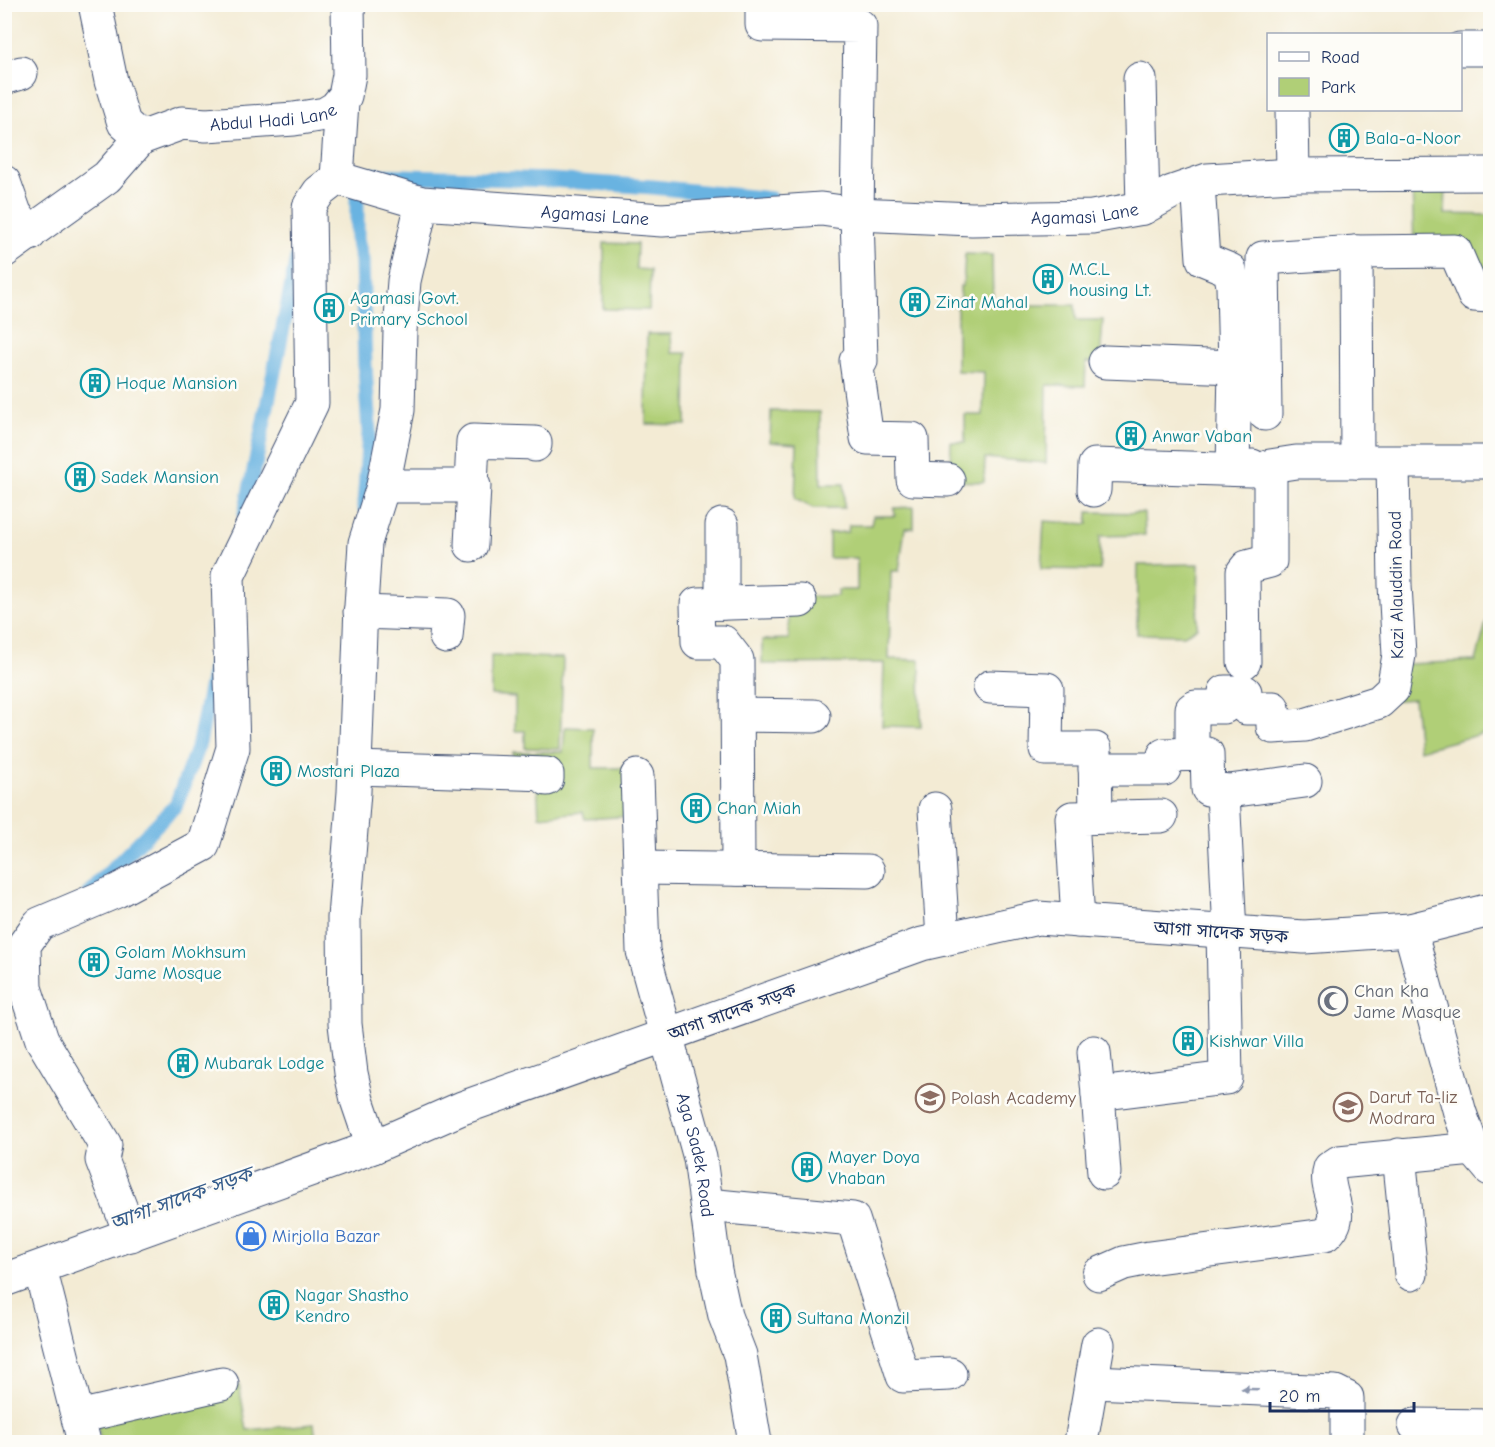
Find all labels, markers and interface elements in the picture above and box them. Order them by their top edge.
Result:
legend [1267,33,1462,111]
text: Road [1321,47,1360,68]
text: Park [1321,77,1356,98]
street label: Abdul Hadi Lane [209,99,341,136]
building icon: Bala-a-Noor [1328,122,1360,154]
place label: Bala-a-Noor [1365,128,1461,149]
street label: Agamasi Lane [1031,199,1140,229]
street label: Agamasi Lane [540,201,650,230]
place label: M.C.L housing Lt. [1069,259,1152,301]
building icon: M.C.L housing Lt. [1032,263,1064,295]
building icon: Zinat Mahal [899,286,931,318]
place label: Agamasi Govt. Primary School [350,288,468,330]
building icon: Agamasi Govt. Primary School [313,292,345,324]
place label: Zinat Mahal [936,292,1028,313]
building icon: Hoque Mansion [79,367,111,399]
place label: Hoque Mansion [116,373,237,394]
building icon: Anwar Vaban [1115,420,1147,452]
place label: Anwar Vaban [1152,426,1252,447]
building icon: Sadek Mansion [64,461,96,493]
place label: Sadek Mansion [101,467,219,488]
street label: Kazi Alauddin Road [1385,511,1408,659]
building icon: Mostari Plaza [260,755,292,787]
place label: Mostari Plaza [297,761,400,782]
building icon: Chan Miah [680,792,712,824]
place label: Chan Miah [717,798,801,819]
street label: আগা সাদেক সড়ক [1152,917,1289,948]
place label: Golam Mokhsum Jame Mosque [115,942,246,984]
building icon: Golam Mokhsum Jame Mosque [78,946,110,978]
street label: আগা সাদেক সড়ক [664,979,800,1046]
place label: Chan Kha Jame Masque [1354,981,1461,1023]
mosque icon: Chan Kha Jame Masque [1317,985,1349,1017]
building icon: Kishwar Villa [1172,1025,1204,1057]
place label: Kishwar Villa [1209,1031,1304,1052]
building icon: Mubarak Lodge [167,1047,199,1079]
place label: Mubarak Lodge [204,1053,324,1074]
school or university icon: Polash Academy [914,1082,946,1114]
place label: Darut Ta-liz Modrara [1369,1087,1457,1129]
place label: Polash Academy [951,1088,1077,1109]
street label: Aga Sadek Road [672,1091,718,1219]
school or university icon: Darut Ta-liz Modrara [1332,1091,1364,1123]
place label: Mayer Doya Vhaban [828,1147,920,1189]
building icon: Mayer Doya Vhaban [791,1151,823,1183]
water label: আগা সাদেক সড়ক [107,1161,259,1235]
shop icon: Mirjolla Bazar [235,1220,267,1252]
place label: Mirjolla Bazar [272,1226,380,1247]
place label: Nagar Shastho Kendro [295,1285,409,1327]
building icon: Nagar Shastho Kendro [258,1289,290,1321]
building icon: Sultana Monzil [760,1302,792,1334]
place label: Sultana Monzil [797,1308,910,1329]
scale bar [1270,1375,1414,1413]
one-way arrow [1241,1384,1260,1393]
text: 20 m [1279,1386,1320,1407]

